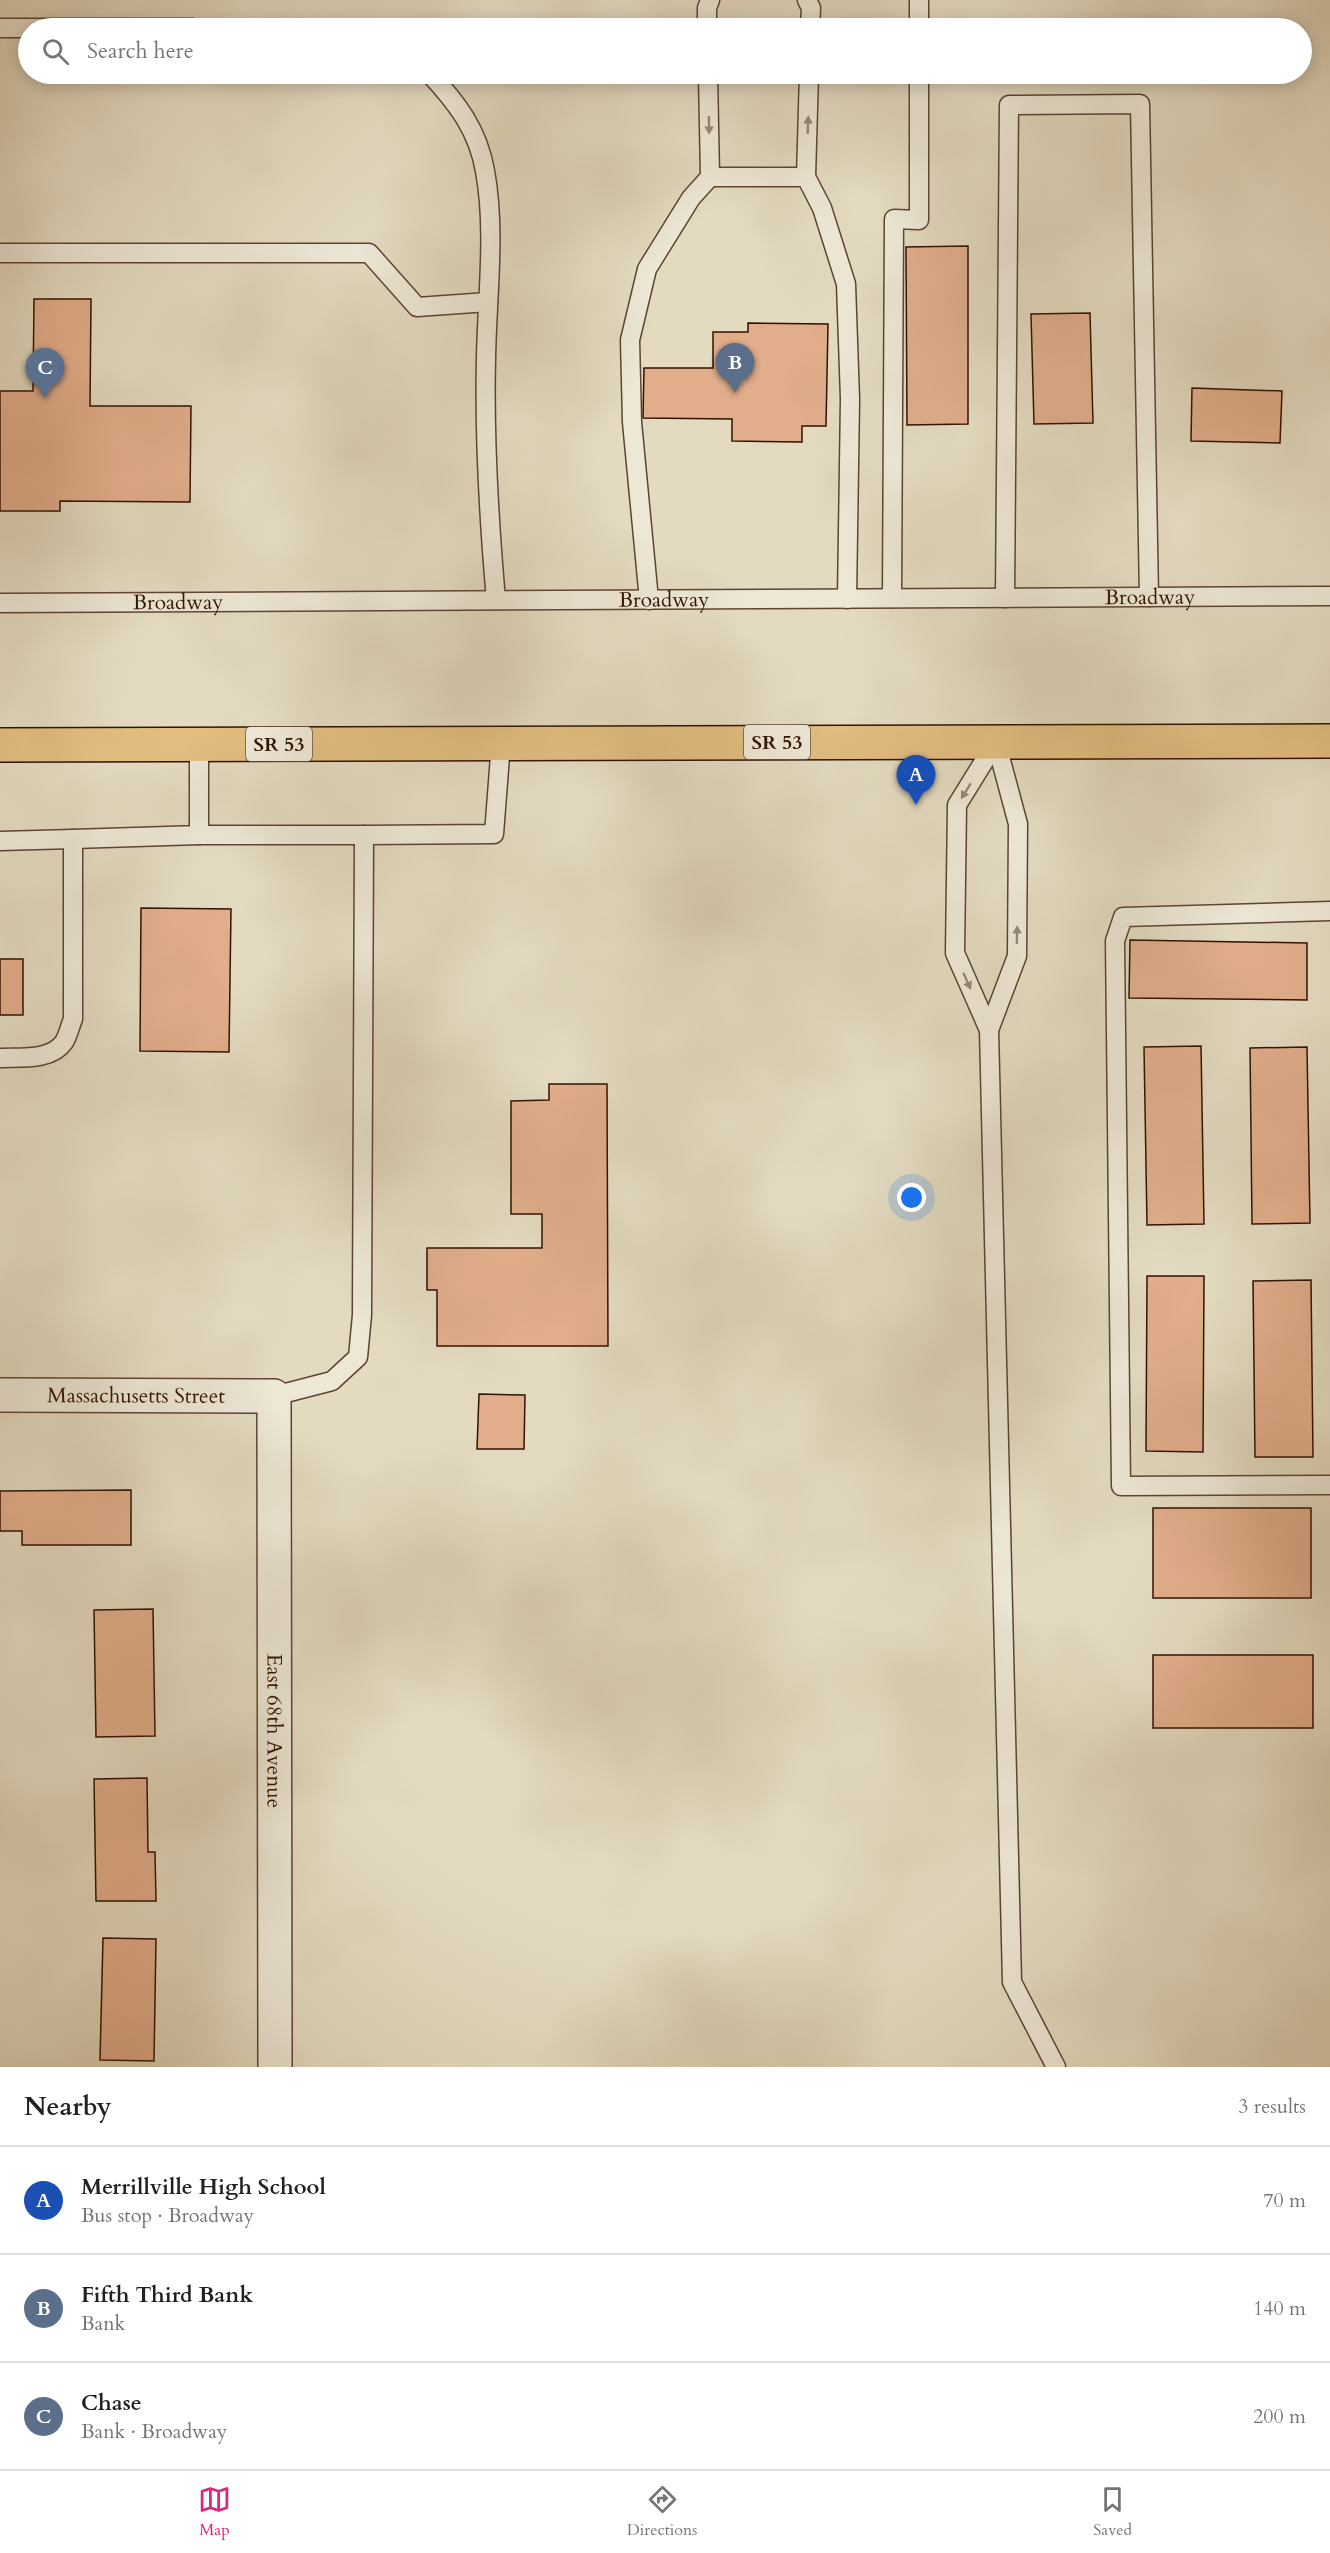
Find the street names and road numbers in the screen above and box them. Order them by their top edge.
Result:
street label: Broadway [1105,583,1195,612]
street label: Broadway [619,585,709,615]
street label: Broadway [133,588,223,617]
road number: SR 53 [744,725,810,759]
road number: SR 53 [246,727,312,761]
street label: Massachusetts Street [47,1381,225,1411]
street label: East 68th Avenue [259,1654,289,1808]

